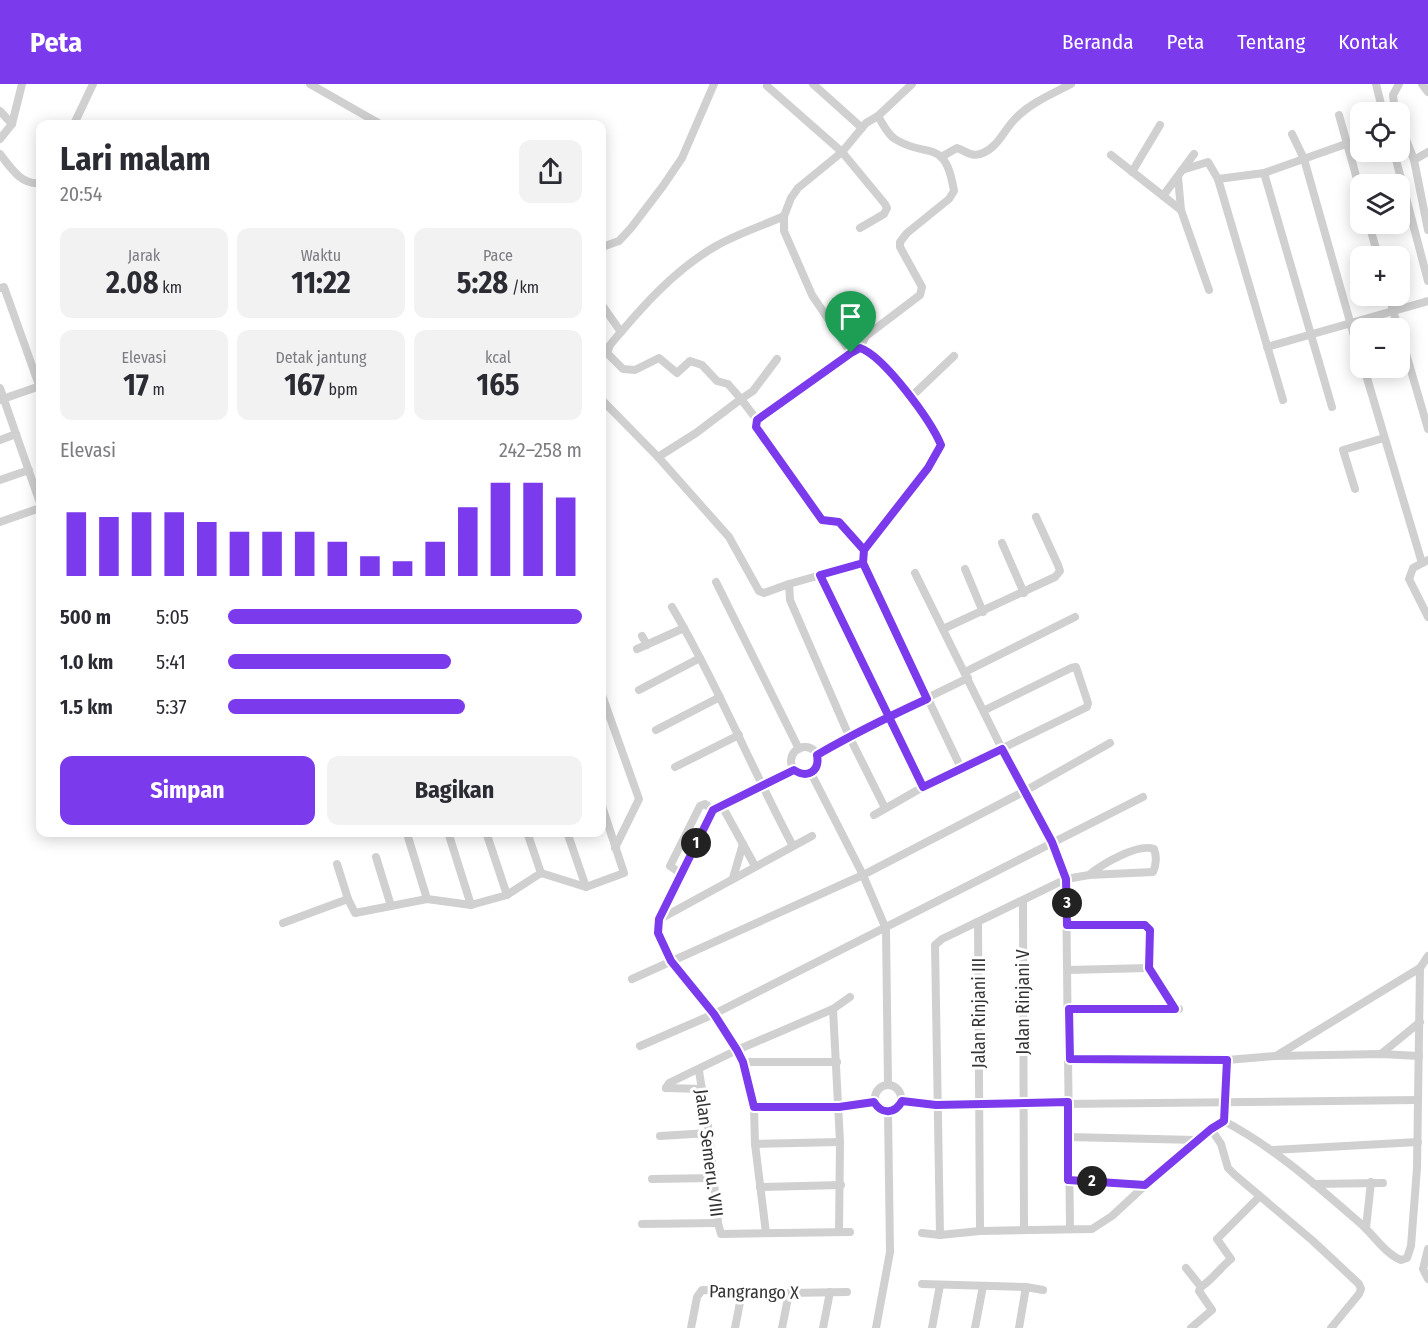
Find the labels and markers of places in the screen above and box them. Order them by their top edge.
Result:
pin [825,291,876,353]
pin: 1 [681,828,711,858]
pin: 3 [1052,888,1082,918]
pin: 2 [1077,1166,1107,1196]

